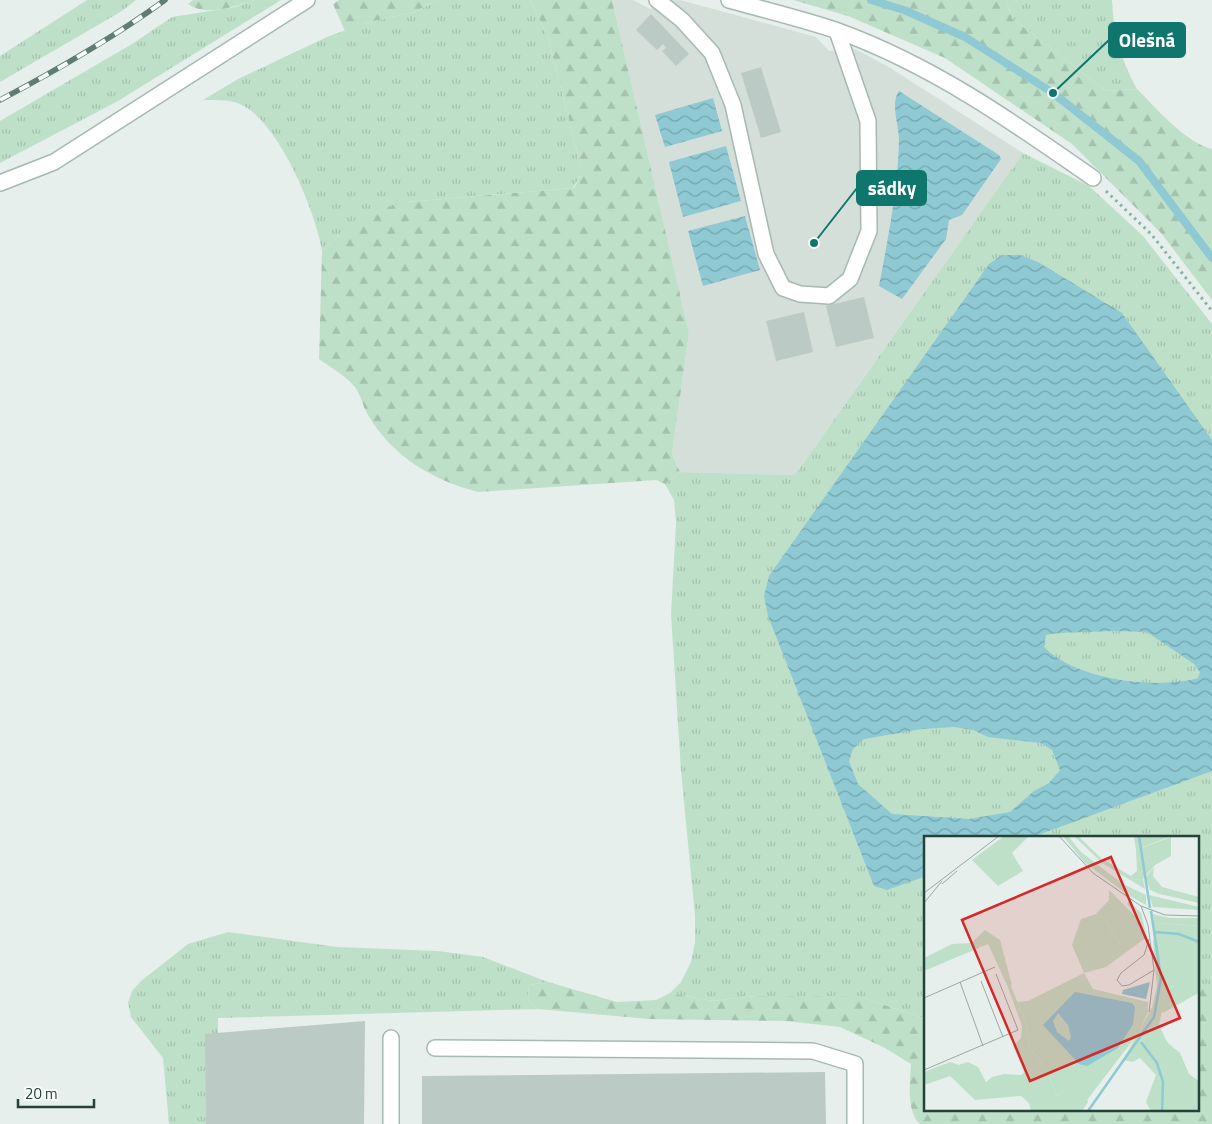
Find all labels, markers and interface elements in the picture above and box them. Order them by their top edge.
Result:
callout: Olešná [1109,23,1185,57]
text: Olešná [1119,25,1175,54]
callout: sádky [857,171,926,205]
text: sádky [868,173,917,202]
inset map [924,836,1200,1112]
scale bar [18,1076,94,1108]
text: 20 m [25,1082,58,1105]

